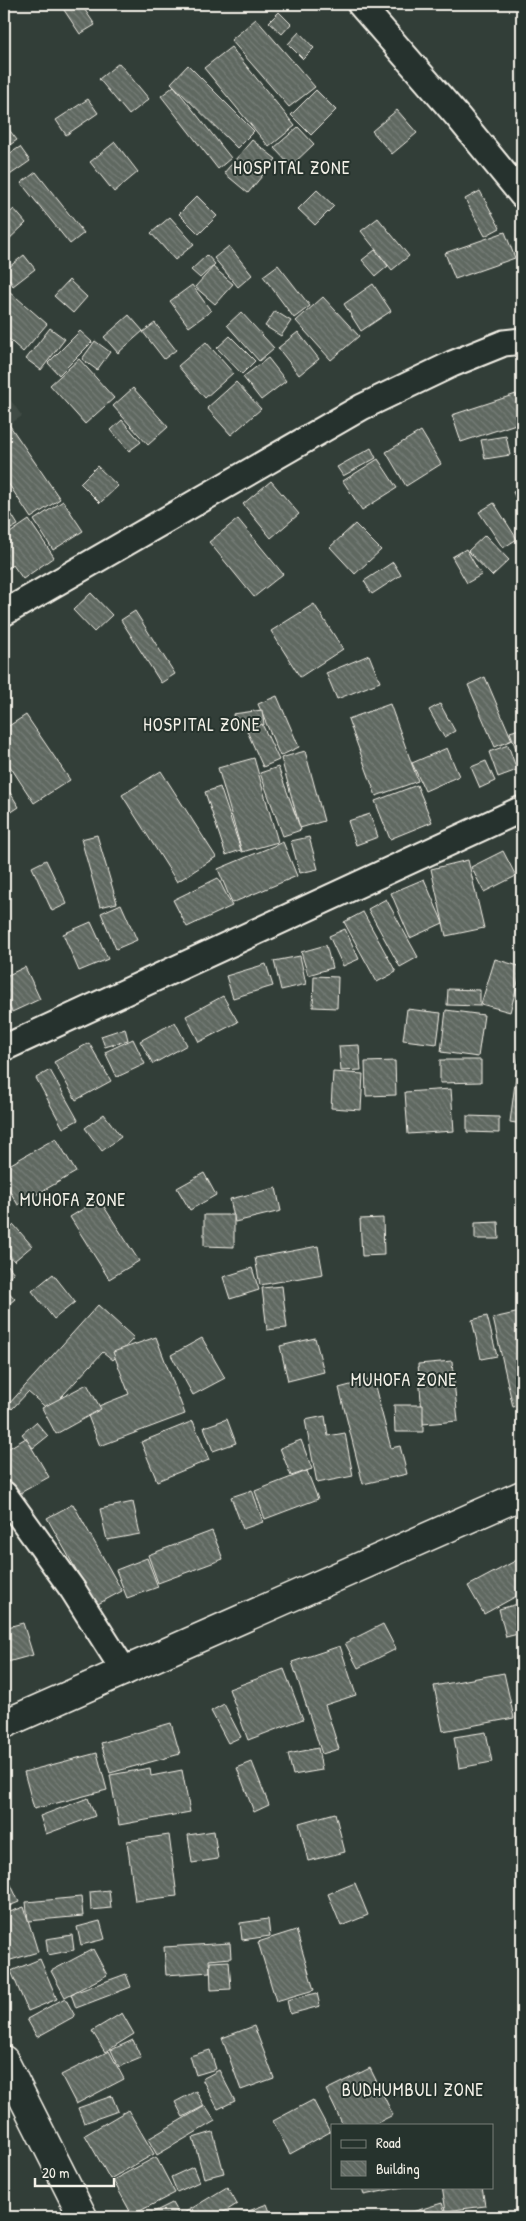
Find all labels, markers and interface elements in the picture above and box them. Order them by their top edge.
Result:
district label: HOSPITAL ZONE [233,155,351,180]
district label: HOSPITAL ZONE [143,712,261,737]
district label: MUHOFA ZONE [20,1187,126,1212]
district label: MUHOFA ZONE [351,1367,457,1392]
district label: BUDHUMBULI ZONE [342,2077,484,2102]
legend [331,2124,494,2188]
text: Road [376,2132,401,2153]
scale bar [35,2156,114,2188]
text: Building [376,2158,420,2179]
text: 20 m [42,2162,69,2183]

